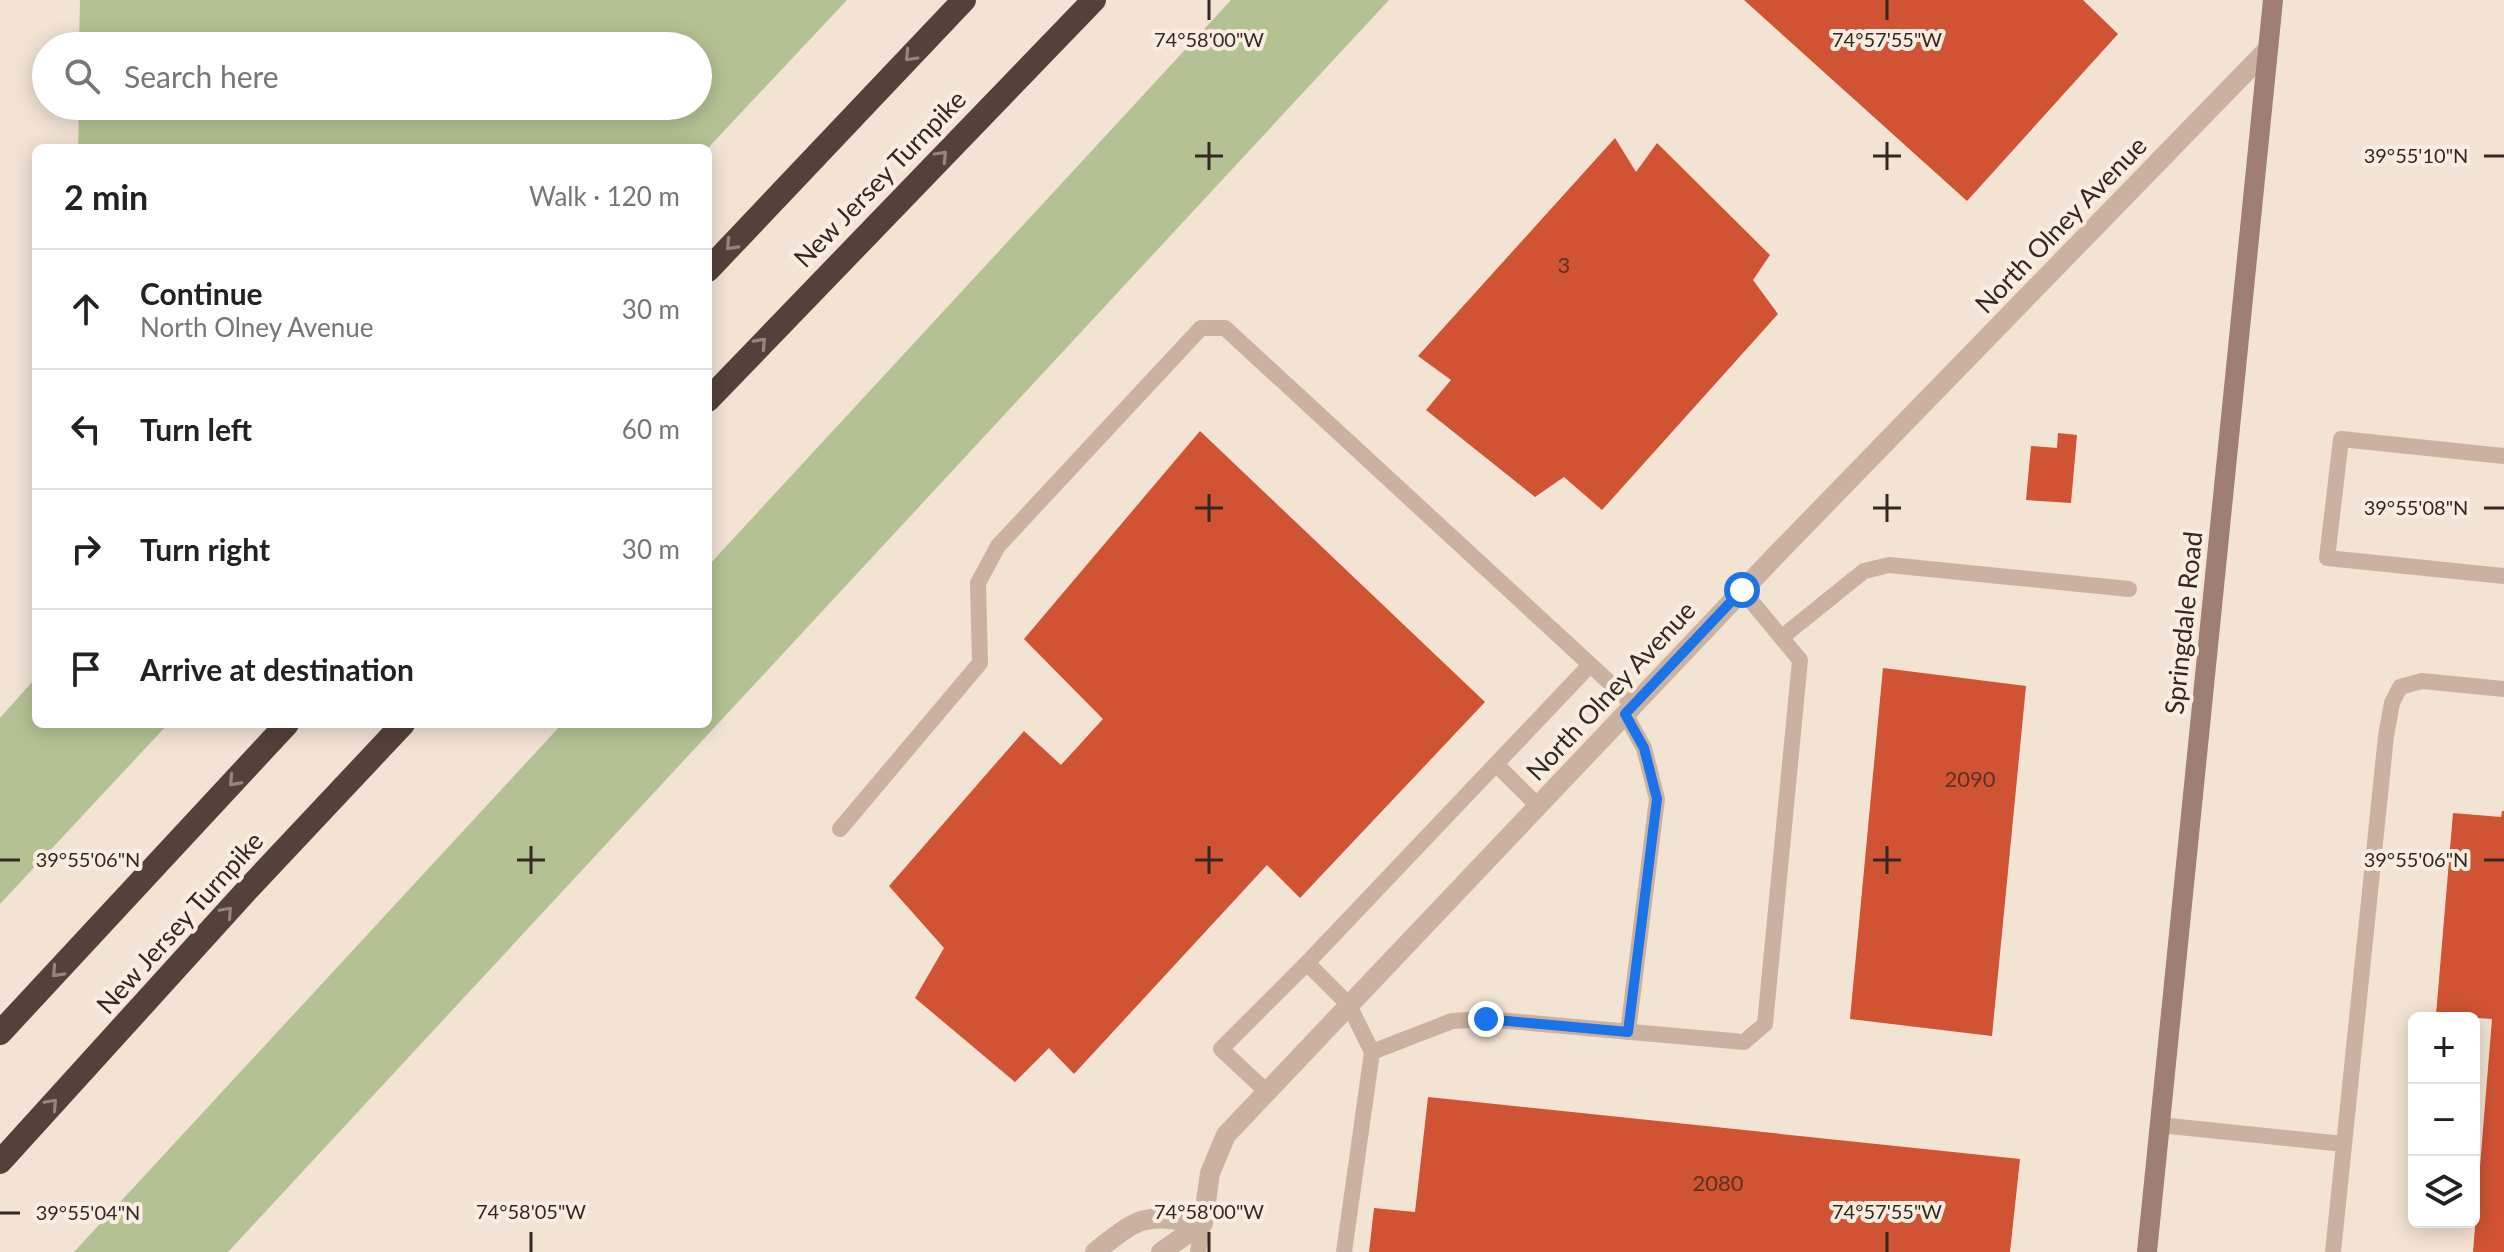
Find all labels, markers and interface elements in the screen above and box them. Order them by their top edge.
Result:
text: 74°58'00"W [1154,27,1264,51]
text: 74°57'55"W [1832,27,1942,51]
search box [32,32,712,120]
one-way arrow [906,47,920,62]
icon: search [60,54,104,98]
text: Search here [124,58,279,94]
street label: New Jersey Turnpike [787,83,972,274]
street label: North Olney Avenue [1968,129,2153,319]
text: 39°55'10"N [2364,143,2468,167]
one-way arrow [933,151,947,165]
text: 2 min [64,176,148,217]
text: Walk · 120 m [529,180,680,212]
one-way arrow [726,236,741,250]
house number: 3 [1558,251,1570,278]
text: Continue [140,275,263,311]
icon: ahead [64,287,108,331]
text: 30 m [622,293,680,325]
text: North Olney Avenue [140,311,373,343]
one-way arrow [752,338,767,352]
icon: left [64,407,108,451]
text: Turn left [140,411,252,447]
text: 60 m [622,413,680,445]
text: 39°55'08"N [2364,495,2468,519]
icon: right [64,527,108,571]
street label: Springdale Road [2157,530,2209,716]
text: Turn right [140,531,270,567]
text: 30 m [622,533,680,565]
route start [1724,572,1760,608]
street label: North Olney Avenue [1519,594,1702,787]
icon: arrive [64,647,108,691]
text: Arrive at destination [140,651,414,687]
house number: 2090 [1944,765,1996,792]
one-way arrow [228,772,243,786]
street label: New Jersey Turnpike [89,825,269,1020]
text: 39°55'06"N [36,847,140,871]
text: 39°55'06"N [2364,847,2468,871]
one-way arrow [218,907,233,921]
one-way arrow [51,963,66,977]
route end [1468,1001,1504,1037]
map controls [2408,1012,2480,1228]
button: + [2408,1012,2480,1084]
button: − [2408,1084,2480,1156]
one-way arrow [43,1099,57,1114]
button: layers [2408,1156,2480,1228]
house number: 2080 [1692,1169,1744,1196]
text: 74°58'05"W [476,1199,586,1223]
text: 74°58'00"W [1154,1199,1264,1223]
text: 74°57'55"W [1832,1199,1942,1223]
text: 39°55'04"N [36,1200,140,1224]

